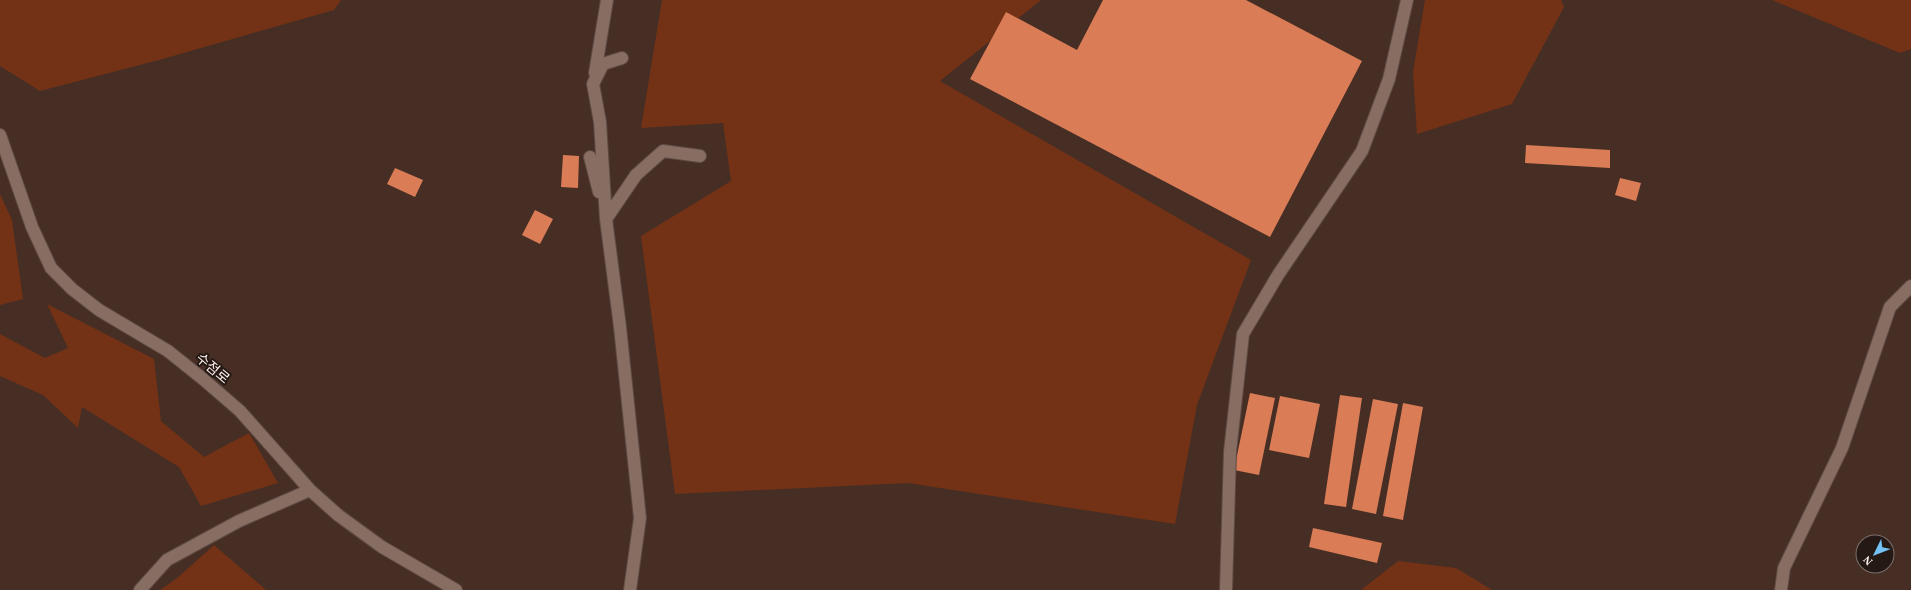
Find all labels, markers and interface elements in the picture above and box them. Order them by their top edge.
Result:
street label: 수점로 [193,350,232,387]
north arrow [1855,534,1895,574]
text: N [1861,554,1875,568]

